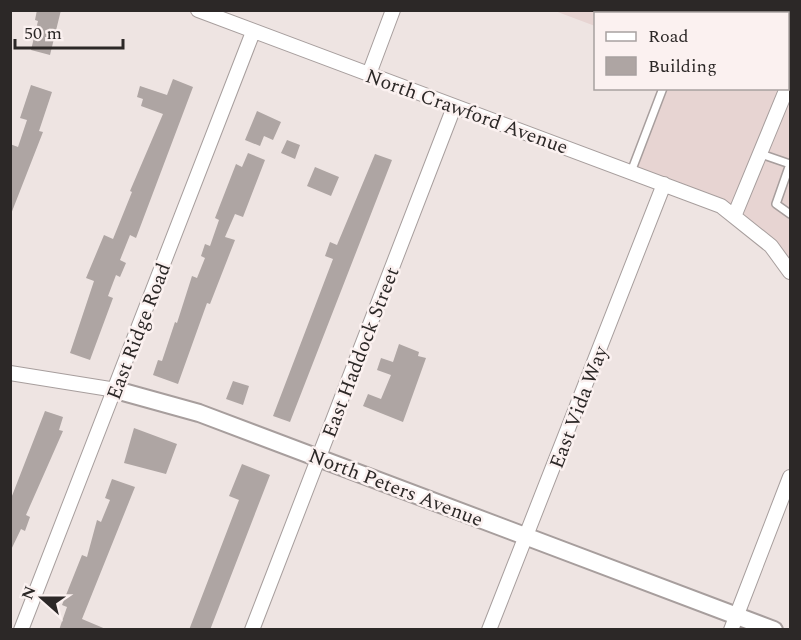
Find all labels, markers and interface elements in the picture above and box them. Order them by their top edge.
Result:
scale bar [15,12,123,50]
legend [594,12,789,90]
text: 50 m [24,20,62,47]
text: Road [648,23,689,50]
text: Building [648,53,717,80]
street label: North Crawford Avenue [361,61,572,163]
street label: East Ridge Road [99,259,179,404]
street label: East Haddock Street [315,263,407,442]
street label: East Vida Way [542,341,617,473]
street label: North Peters Avenue [304,441,487,535]
north arrow [12,568,72,628]
text: N [15,583,42,603]

